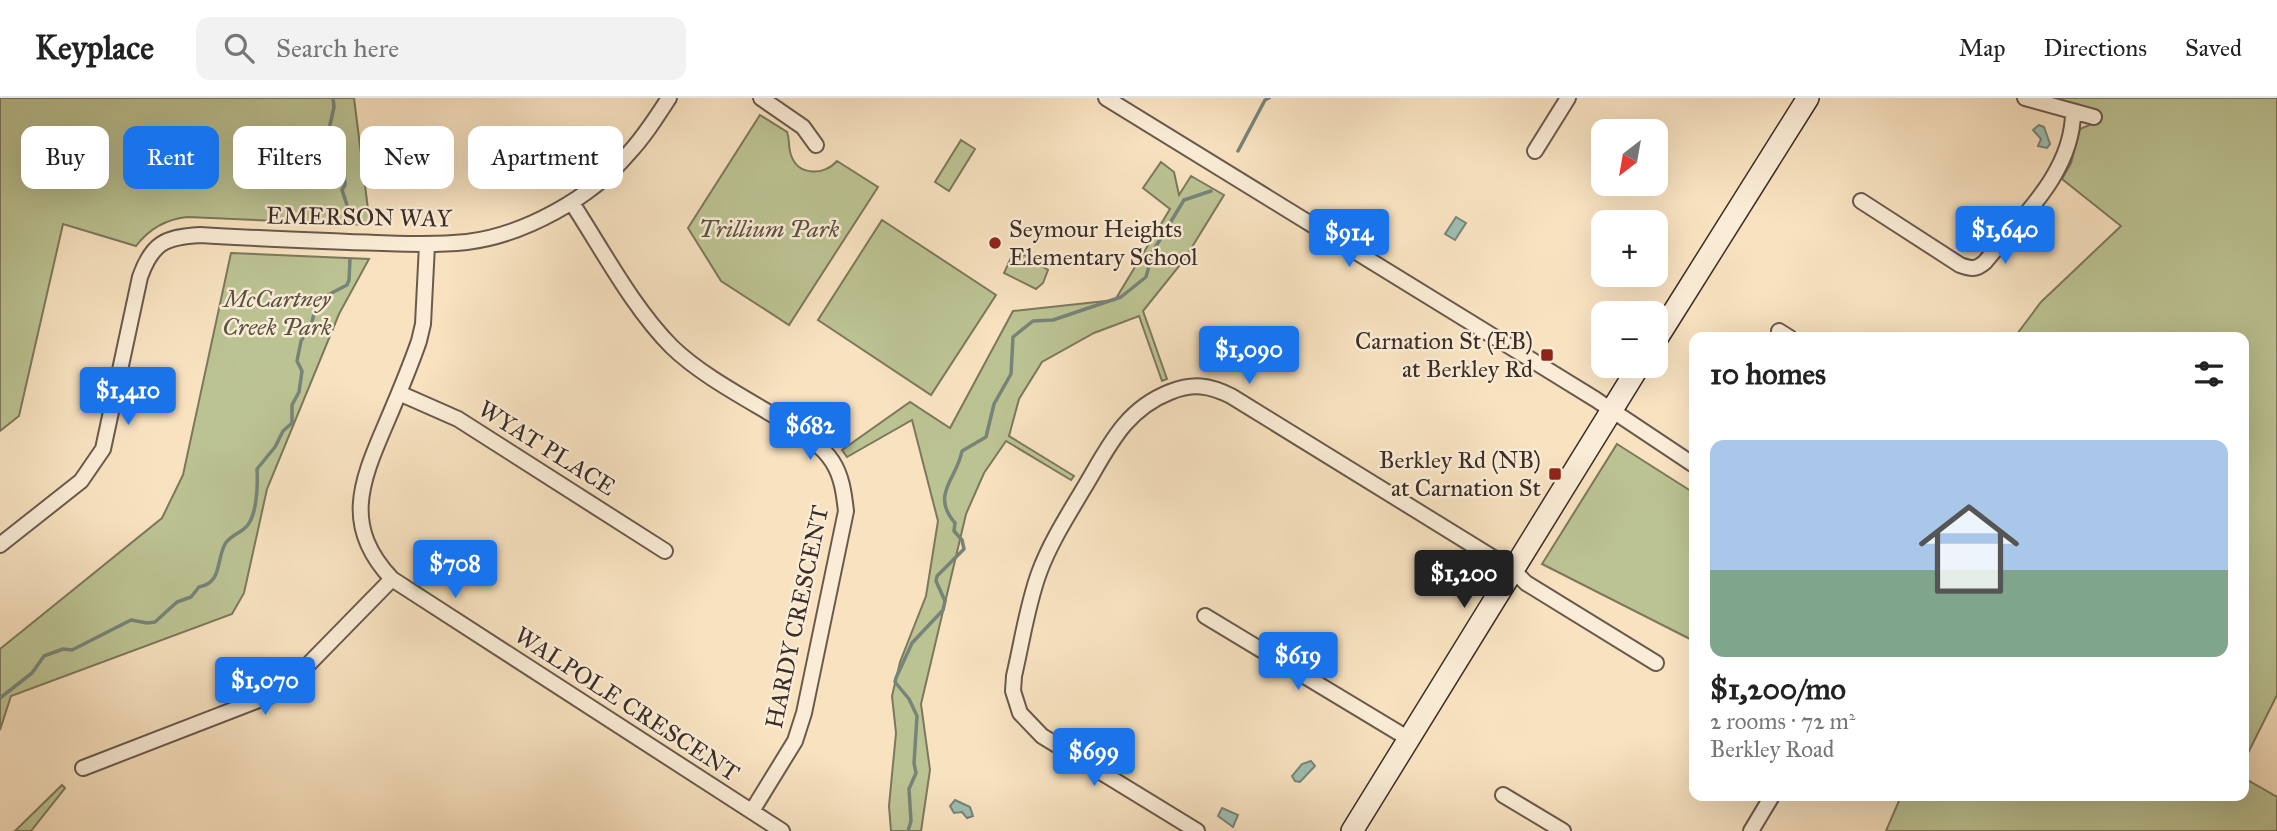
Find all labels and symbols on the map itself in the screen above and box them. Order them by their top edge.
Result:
north arrow [1591,119,1668,196]
street label: EMERSON WAY [266,200,453,234]
pin: $1,640 [1948,206,2062,266]
pin: $914 [1308,209,1390,269]
park label: Trillium Park [699,214,840,244]
place label: Seymour Heights Elementary School [1009,214,1198,272]
marker: Seymour Heights Elementary School [987,235,1003,251]
park label: McCartney Creek Park [222,284,332,342]
place label: Carnation St (EB) at Berkley Rd [1355,326,1533,384]
pin: $1,090 [1192,327,1306,386]
marker: Carnation St (EB) at Berkley Rd [1539,347,1555,363]
pin: $1,410 [71,368,185,427]
street label: WYAT PLACE [473,394,621,502]
pin: $682 [769,402,851,462]
place label: Berkley Rd (NB) at Carnation St [1379,445,1541,503]
marker: Berkley Rd (NB) at Carnation St [1547,466,1563,482]
street label: HARDY CRESCENT [759,503,835,731]
pin: $708 [414,540,496,600]
pin: $1,200 [1407,550,1521,610]
street label: WALPOLE CRESCENT [509,620,745,788]
pin: $619 [1257,632,1339,692]
pin: $1,070 [208,658,322,717]
pin: $699 [1053,728,1135,788]

